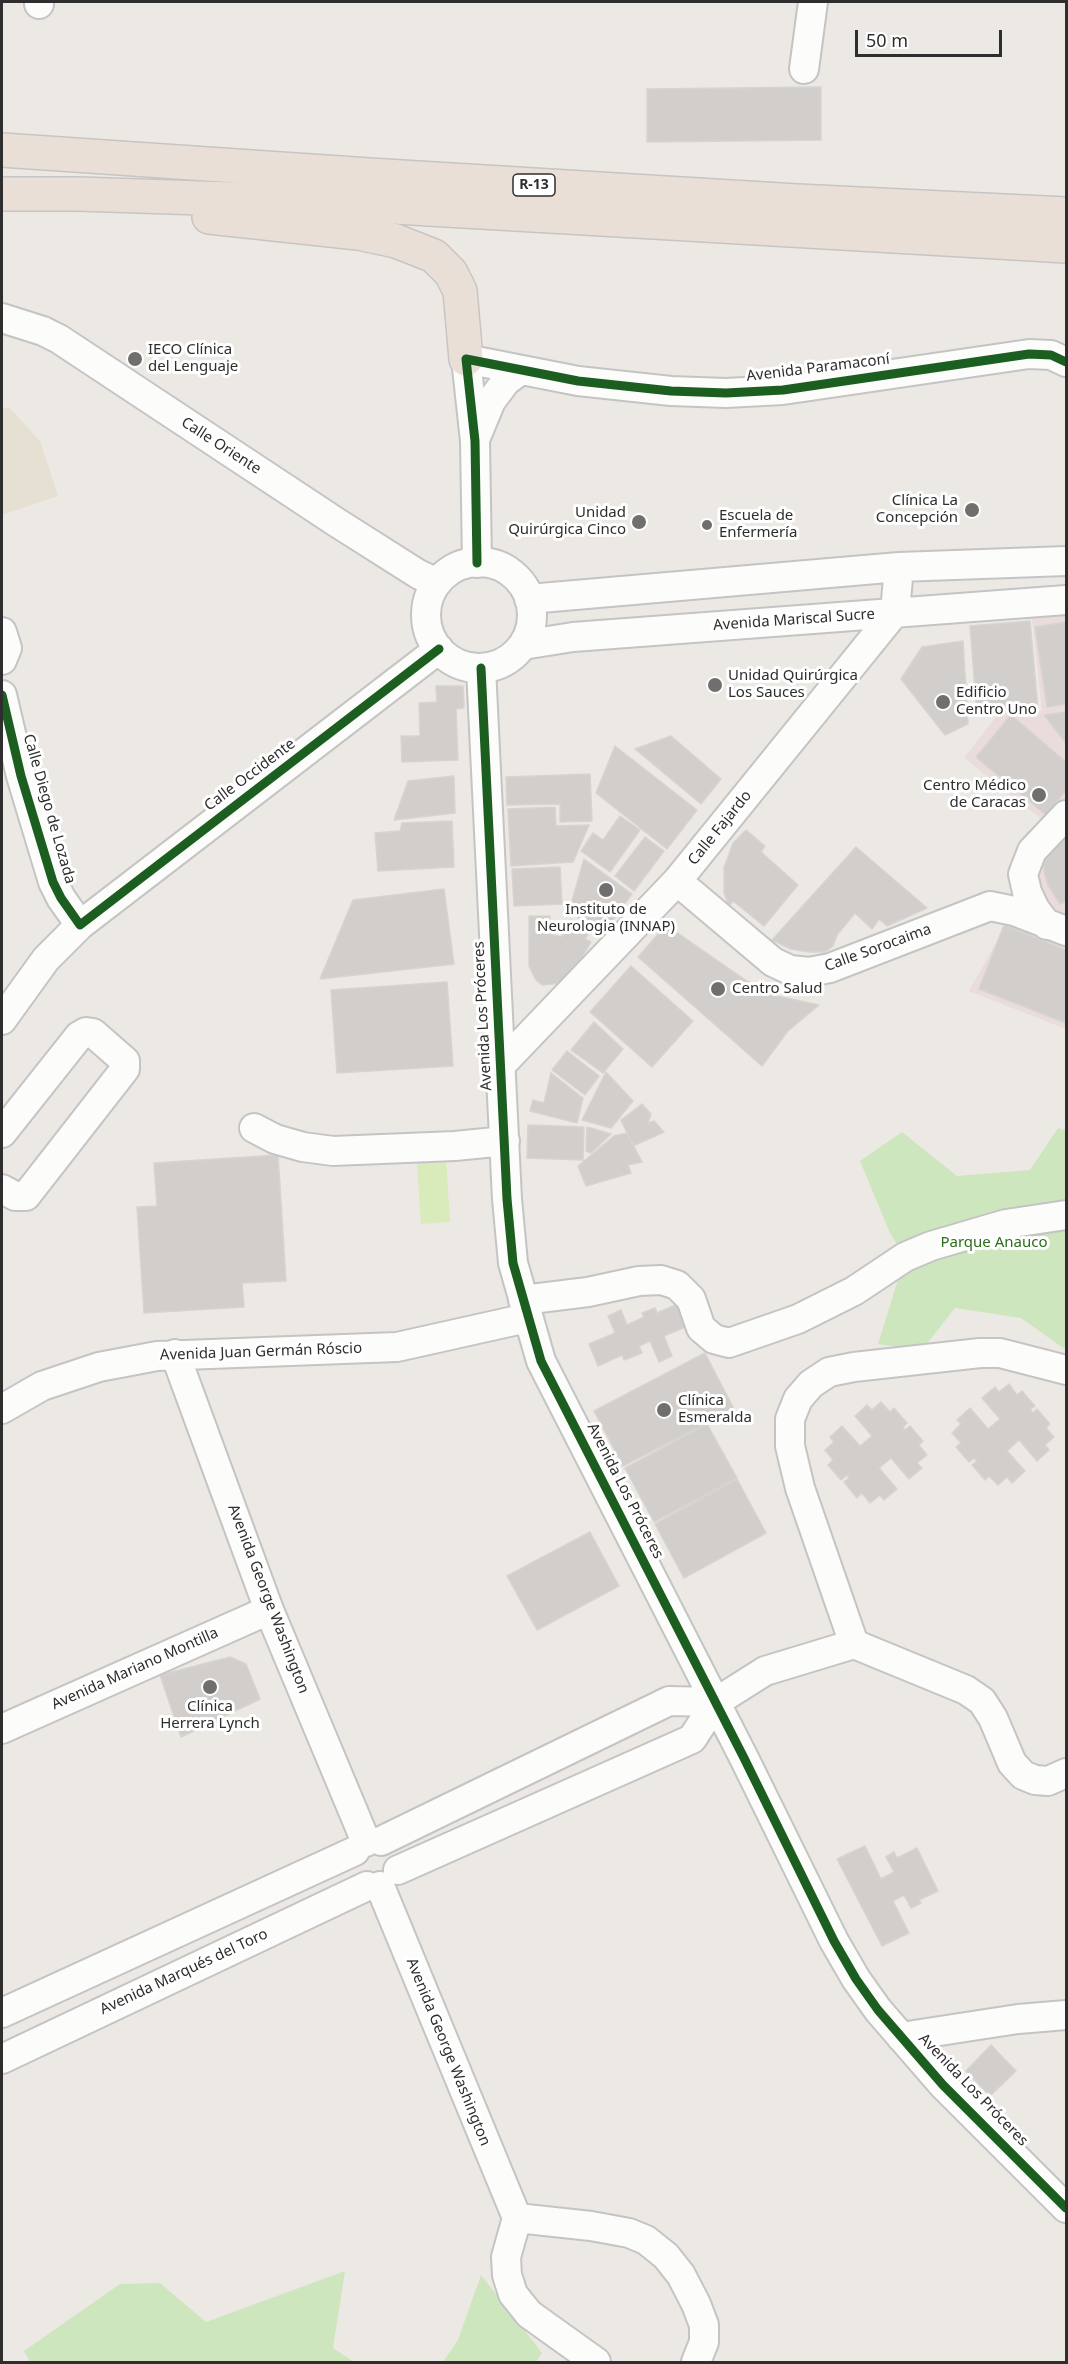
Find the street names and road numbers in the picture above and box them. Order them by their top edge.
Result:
road number: R-13 [513,174,555,196]
street label: Avenida Paramaconí [745,350,891,386]
street label: Calle Oriente [178,414,264,478]
street label: Avenida Mariscal Sucre [713,605,875,635]
street label: Calle Diego de Lozada [19,732,79,886]
street label: Calle Occidente [201,735,299,815]
street label: Calle Fajardo [684,787,756,869]
street label: Calle Sorocaima [822,920,934,976]
street label: Avenida Los Próceres [470,941,496,1091]
street label: Avenida Juan Germán Róscio [160,1339,362,1365]
street label: Avenida Los Próceres [583,1420,667,1562]
street label: Avenida George Washington [224,1502,312,1696]
street label: Avenida Mariano Montilla [49,1624,221,1714]
street label: Avenida Marqués del Toro [97,1925,271,2019]
street label: Avenida George Washington [402,1955,494,2149]
street label: Avenida Los Próceres [915,2030,1031,2150]

